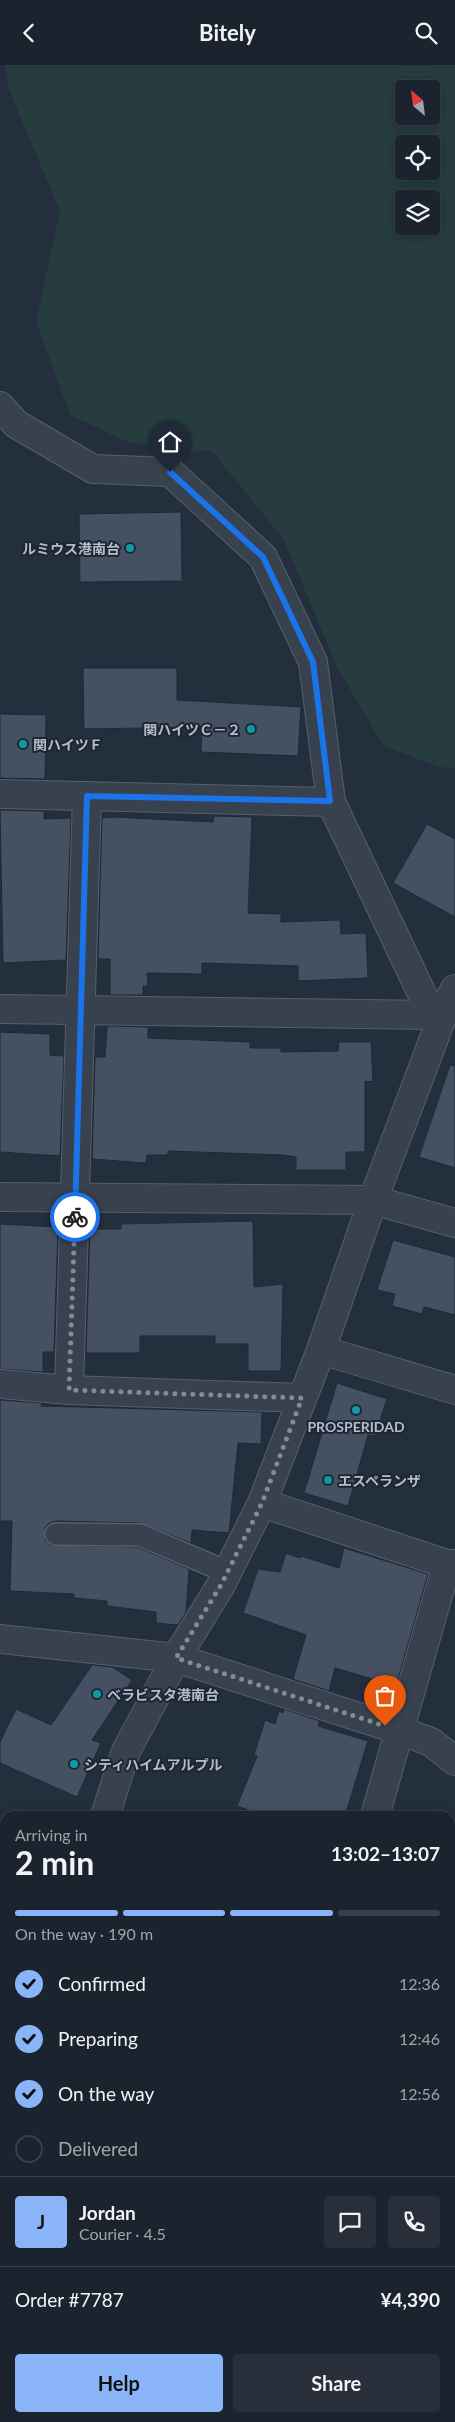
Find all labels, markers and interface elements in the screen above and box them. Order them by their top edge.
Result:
icon: back [15,19,43,47]
text: Bitely [199,19,256,46]
icon: search [412,19,440,47]
north arrow [395,80,440,125]
map controls [395,80,440,235]
button: locate [395,135,440,180]
button: layers [395,190,440,235]
pin [149,421,191,472]
icon: home [156,428,184,456]
place label: ルミウス港南台 [22,540,120,557]
marker: ルミウス港南台 [124,542,136,554]
place label: 関ハイツＣ－２ [143,721,241,738]
marker: 関ハイツＣ－２ [245,723,257,735]
place label: 関ハイツＦ [33,736,103,753]
marker: 関ハイツＦ [17,738,29,750]
courier [50,1192,100,1242]
icon: bike [61,1203,89,1231]
marker: PROSPERIDAD [350,1404,362,1416]
place label: PROSPERIDAD [307,1418,405,1435]
place label: エスペランザ [338,1472,421,1489]
marker: エスペランザ [322,1474,334,1486]
pin [364,1675,406,1726]
icon: bag [371,1682,399,1710]
place label: ベラビスタ港南台 [107,1686,219,1703]
marker: ベラビスタ港南台 [91,1688,103,1700]
place label: シティハイムアルプル [84,1756,222,1773]
marker: シティハイムアルプル [68,1758,80,1770]
text: Arriving in [15,1825,88,1844]
text: 13:02–13:07 [331,1842,440,1865]
text: 2 min [15,1843,94,1882]
text: On the way · 190 m [15,1924,153,1943]
icon: check [15,1970,43,1998]
text: Confirmed [58,1972,146,1995]
text: 12:36 [399,1974,440,1993]
icon: check [15,2025,43,2053]
text: Preparing [58,2027,138,2050]
text: 12:46 [399,2029,440,2048]
icon: check [15,2080,43,2108]
text: On the way [58,2082,154,2105]
text: 12:56 [399,2084,440,2103]
text: Delivered [58,2137,138,2160]
button: chat [324,2196,376,2248]
button: phone [388,2196,440,2248]
text: Jordan [79,2201,136,2224]
text: J [37,2210,45,2233]
text: Courier · 4.5 [79,2224,166,2243]
text: Order #7787 [15,2288,124,2311]
text: ¥4,390 [380,2288,440,2311]
button: Help [15,2354,223,2412]
button: Share [233,2354,440,2412]

